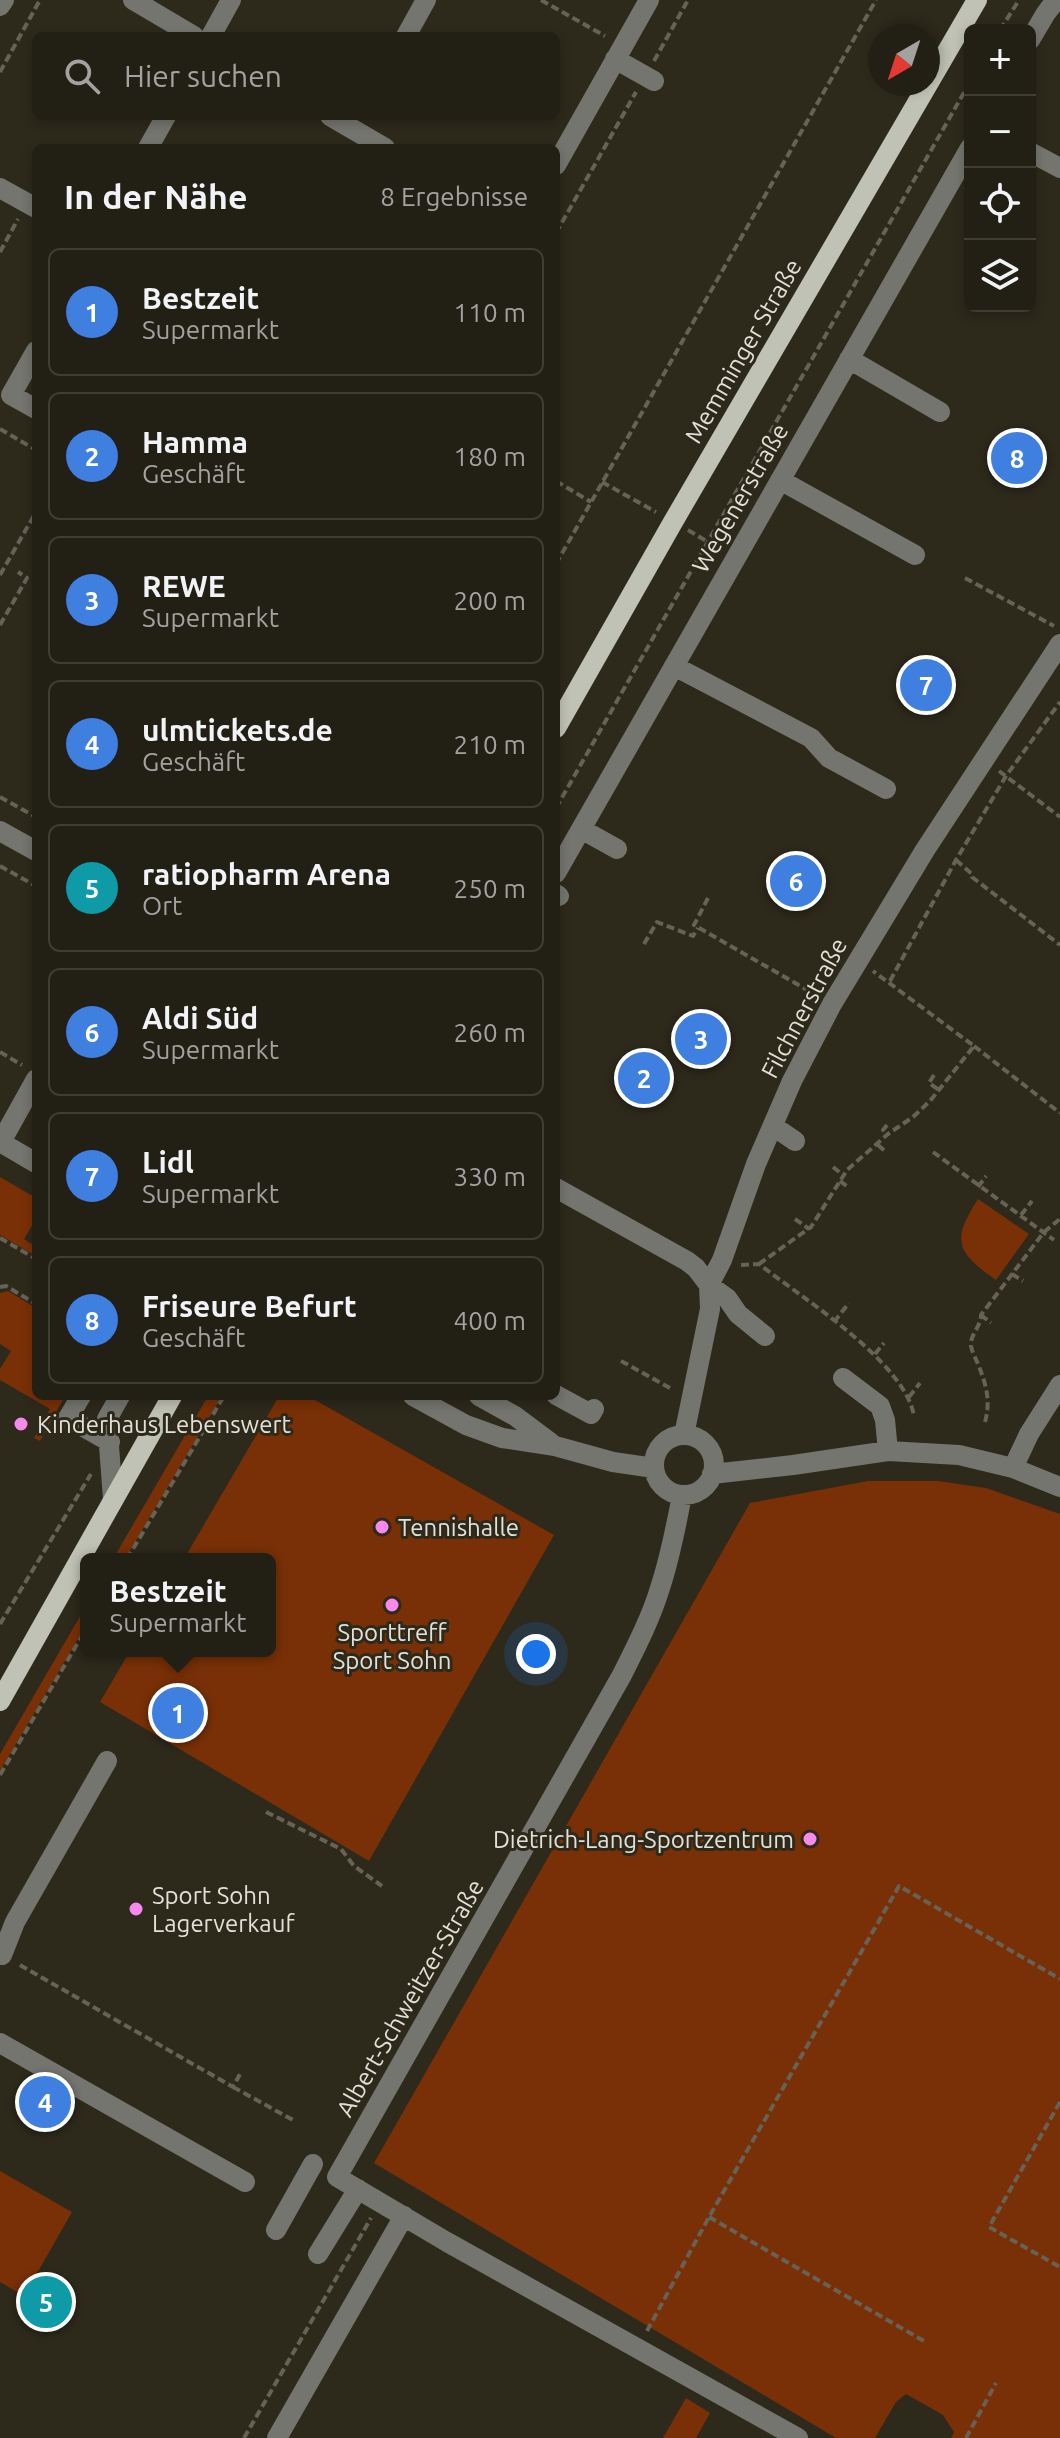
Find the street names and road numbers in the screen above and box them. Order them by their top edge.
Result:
street label: Memminger Straße [679,254,807,448]
street label: Wegenerstraße [687,419,793,577]
street label: Filchnerstraße [756,933,852,1083]
street label: Albert-Schweitzer-Straße [331,1875,489,2121]

